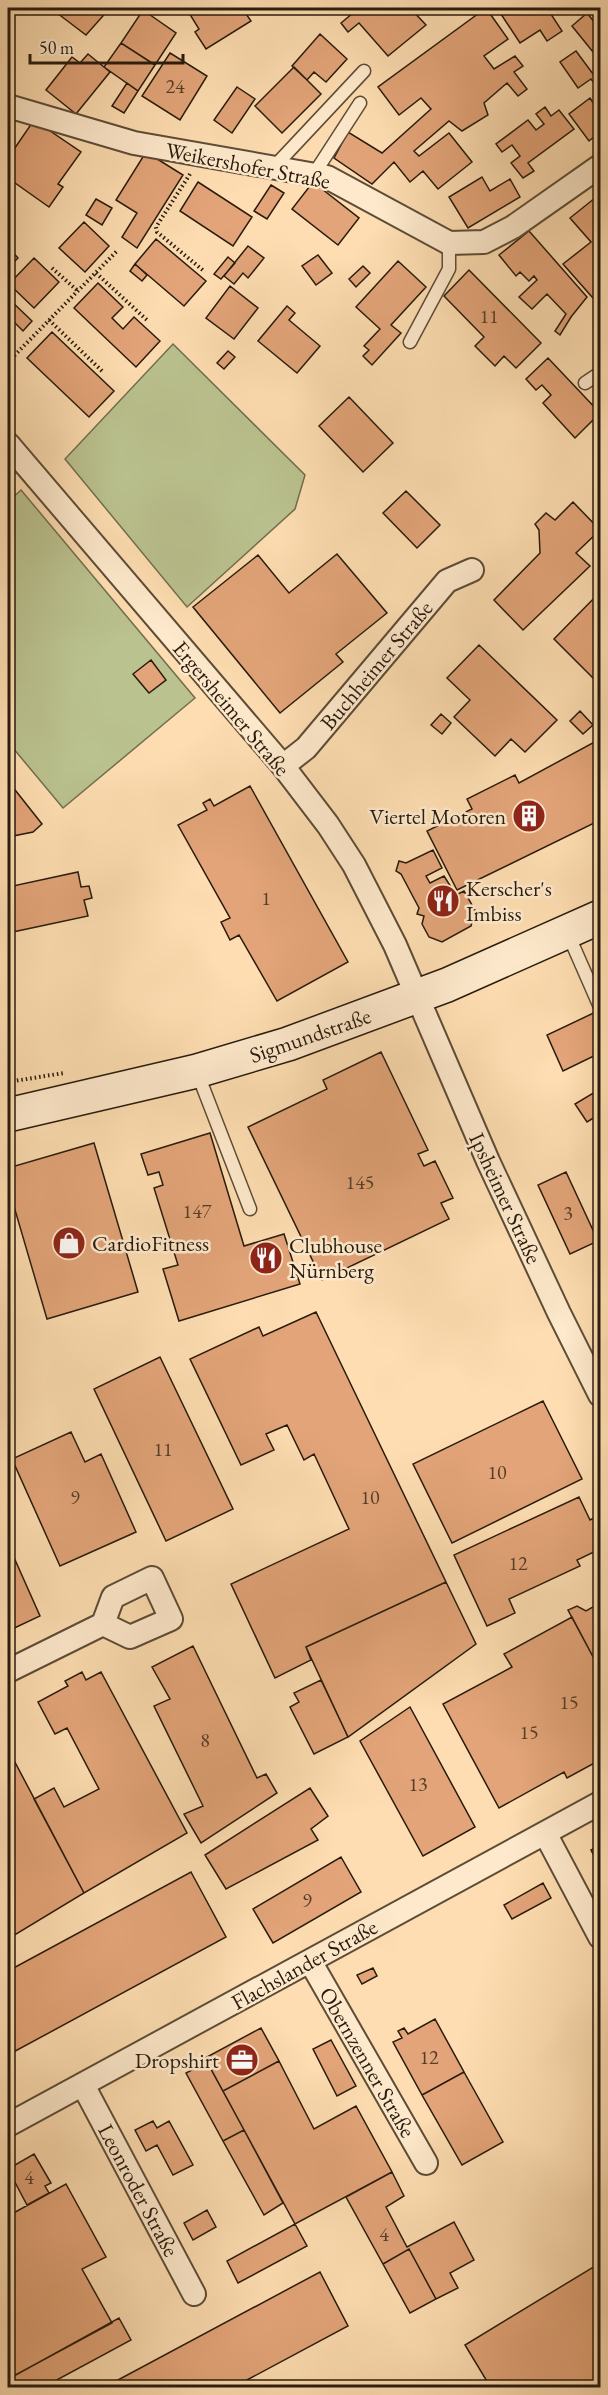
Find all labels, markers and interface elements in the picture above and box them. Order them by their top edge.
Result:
scale bar [30,27,183,65]
text: 50 m [39,36,74,59]
house number: 24 [165,73,185,99]
street label: Weikershofer Straße [163,135,333,196]
house number: 11 [479,303,499,329]
street label: Buchheimer Straße [314,594,439,736]
street label: Ergersheimer Straße [167,635,297,782]
building icon: Viertel Motoren [511,798,547,834]
place label: Viertel Motoren [370,802,506,831]
place label: Kerscher's Imbiss [466,874,552,928]
restaurant icon: Kerscher's Imbiss [425,883,461,919]
house number: 1 [261,885,271,911]
street label: Sigmundstraße [246,1001,375,1070]
street label: Ipsheimer Straße [462,1128,549,1269]
house number: 145 [346,1169,374,1195]
house number: 147 [183,1198,212,1224]
house number: 3 [563,1200,573,1226]
shop icon: CardioFitness [51,1225,87,1261]
place label: CardioFitness [92,1229,209,1258]
place label: Clubhouse Nürnberg [289,1231,382,1285]
restaurant icon: Clubhouse Nürnberg [248,1240,284,1276]
house number: 11 [153,1436,173,1462]
house number: 10 [487,1459,507,1485]
house number: 9 [70,1484,80,1510]
house number: 10 [360,1484,380,1510]
house number: 12 [508,1550,528,1576]
house number: 15 [559,1689,579,1715]
house number: 15 [519,1719,539,1745]
house number: 8 [200,1727,210,1753]
house number: 13 [408,1771,428,1797]
house number: 9 [302,1887,312,1913]
street label: Flachslander Straße [226,1912,383,2017]
street label: Obernzenner Straße [313,1982,423,2143]
office icon: Dropshirt [224,2042,260,2078]
house number: 12 [419,2044,439,2070]
place label: Dropshirt [135,2046,219,2075]
street label: Leonroder Straße [91,2119,186,2262]
house number: 4 [24,2164,34,2190]
house number: 4 [379,2221,389,2247]

